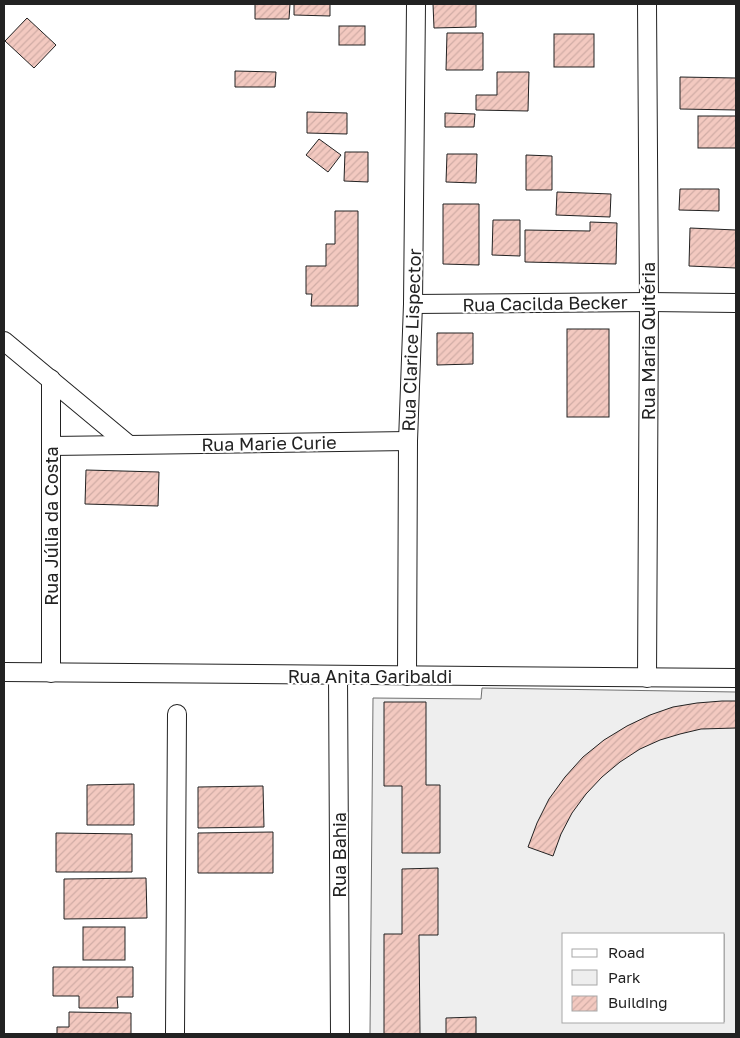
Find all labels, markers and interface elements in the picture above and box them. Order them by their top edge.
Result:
street label: Rua Clarice Lispector [397,248,425,432]
street label: Rua Maria Quitéria [637,262,659,420]
street label: Rua Cacilda Becker [462,291,628,315]
street label: Rua Marie Curie [201,431,337,455]
street label: Rua Júlia da Costa [40,446,62,606]
street label: Rua Anita Garibaldi [288,665,452,687]
street label: Rua Bahia [328,812,350,898]
legend [562,933,725,1023]
text: Road [608,943,645,961]
text: Park [608,968,641,986]
text: Building [608,993,668,1011]

